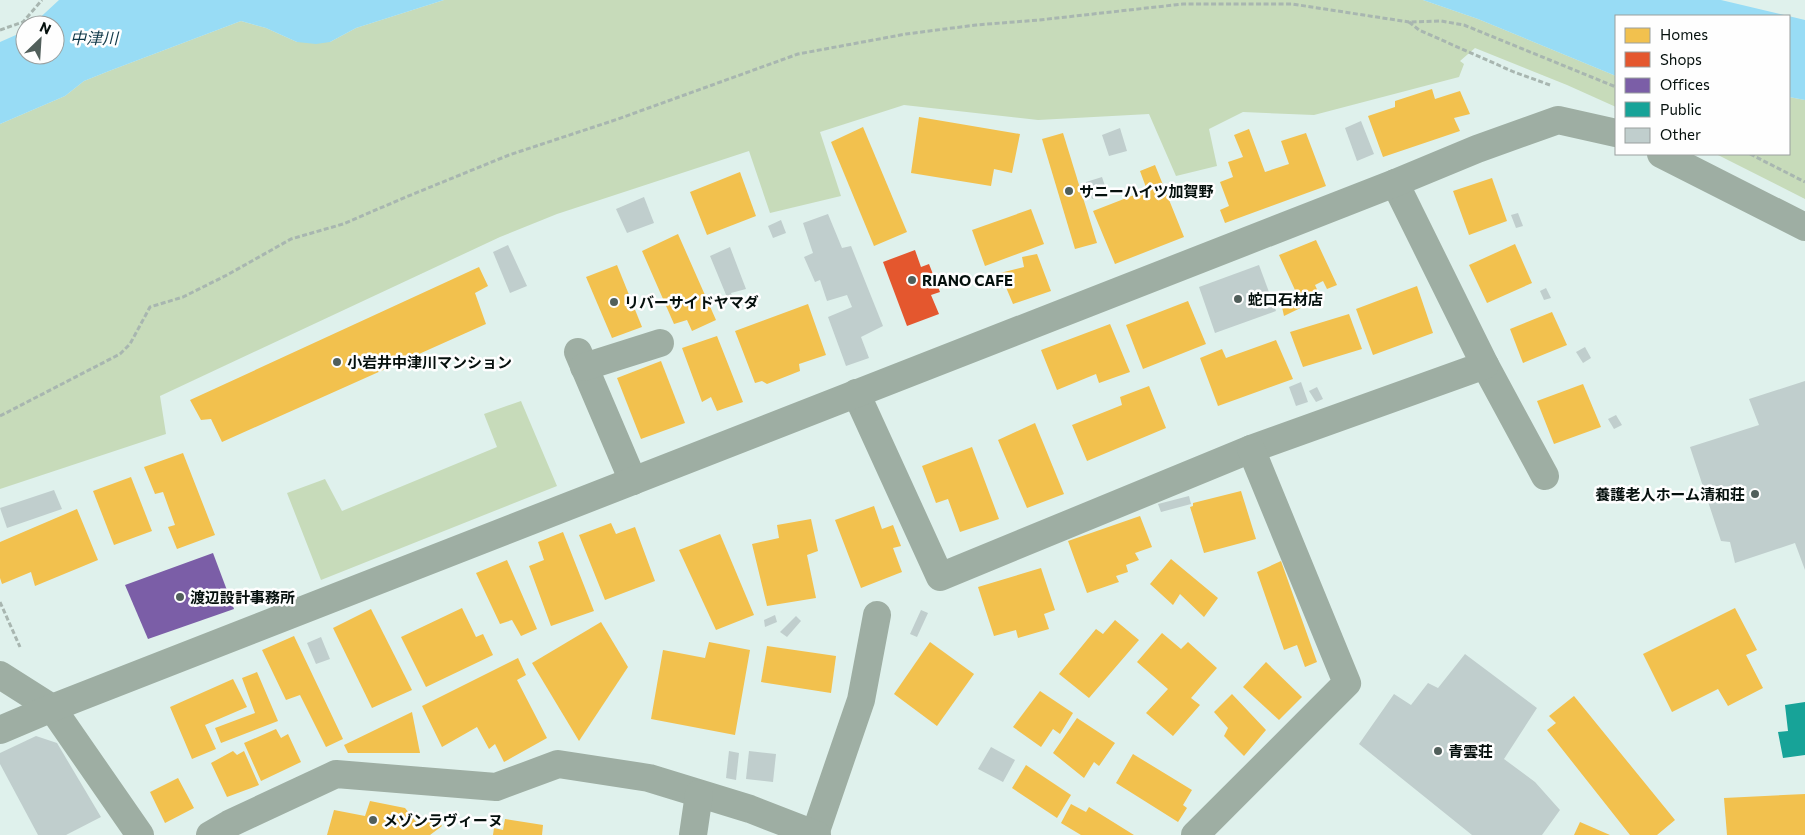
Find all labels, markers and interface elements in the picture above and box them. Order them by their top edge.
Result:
north arrow [15,15,65,65]
legend [1615,15,1790,155]
text: N [37,18,54,38]
text: Homes [1660,25,1708,43]
water label: 中津川 [70,28,120,47]
text: Shops [1660,50,1702,68]
text: Offices [1660,75,1710,93]
text: Public [1660,100,1702,118]
text: Other [1660,125,1701,143]
place label: サニーハイツ加賀野 [1079,182,1213,200]
marker: サニーハイツ加賀野 [1063,185,1075,197]
place label: RIANO CAFE [922,271,1013,289]
marker: RIANO CAFE [906,274,918,286]
place label: 蛇口石材店 [1248,290,1323,308]
place label: リバーサイドヤマダ [624,293,759,311]
marker: 蛇口石材店 [1232,293,1244,305]
marker: リバーサイドヤマダ [608,296,620,308]
place label: 小岩井中津川マンション [347,353,512,371]
marker: 小岩井中津川マンション [331,356,343,368]
place label: 養護老人ホーム清和荘 [1595,485,1745,503]
marker: 養護老人ホーム清和荘 [1749,488,1761,500]
place label: 渡辺設計事務所 [190,588,295,606]
marker: 渡辺設計事務所 [174,591,186,603]
place label: 青雲荘 [1448,742,1493,760]
marker: 青雲荘 [1432,745,1444,757]
place label: メゾンラヴィーヌ [383,811,503,829]
marker: メゾンラヴィーヌ [367,814,379,826]

